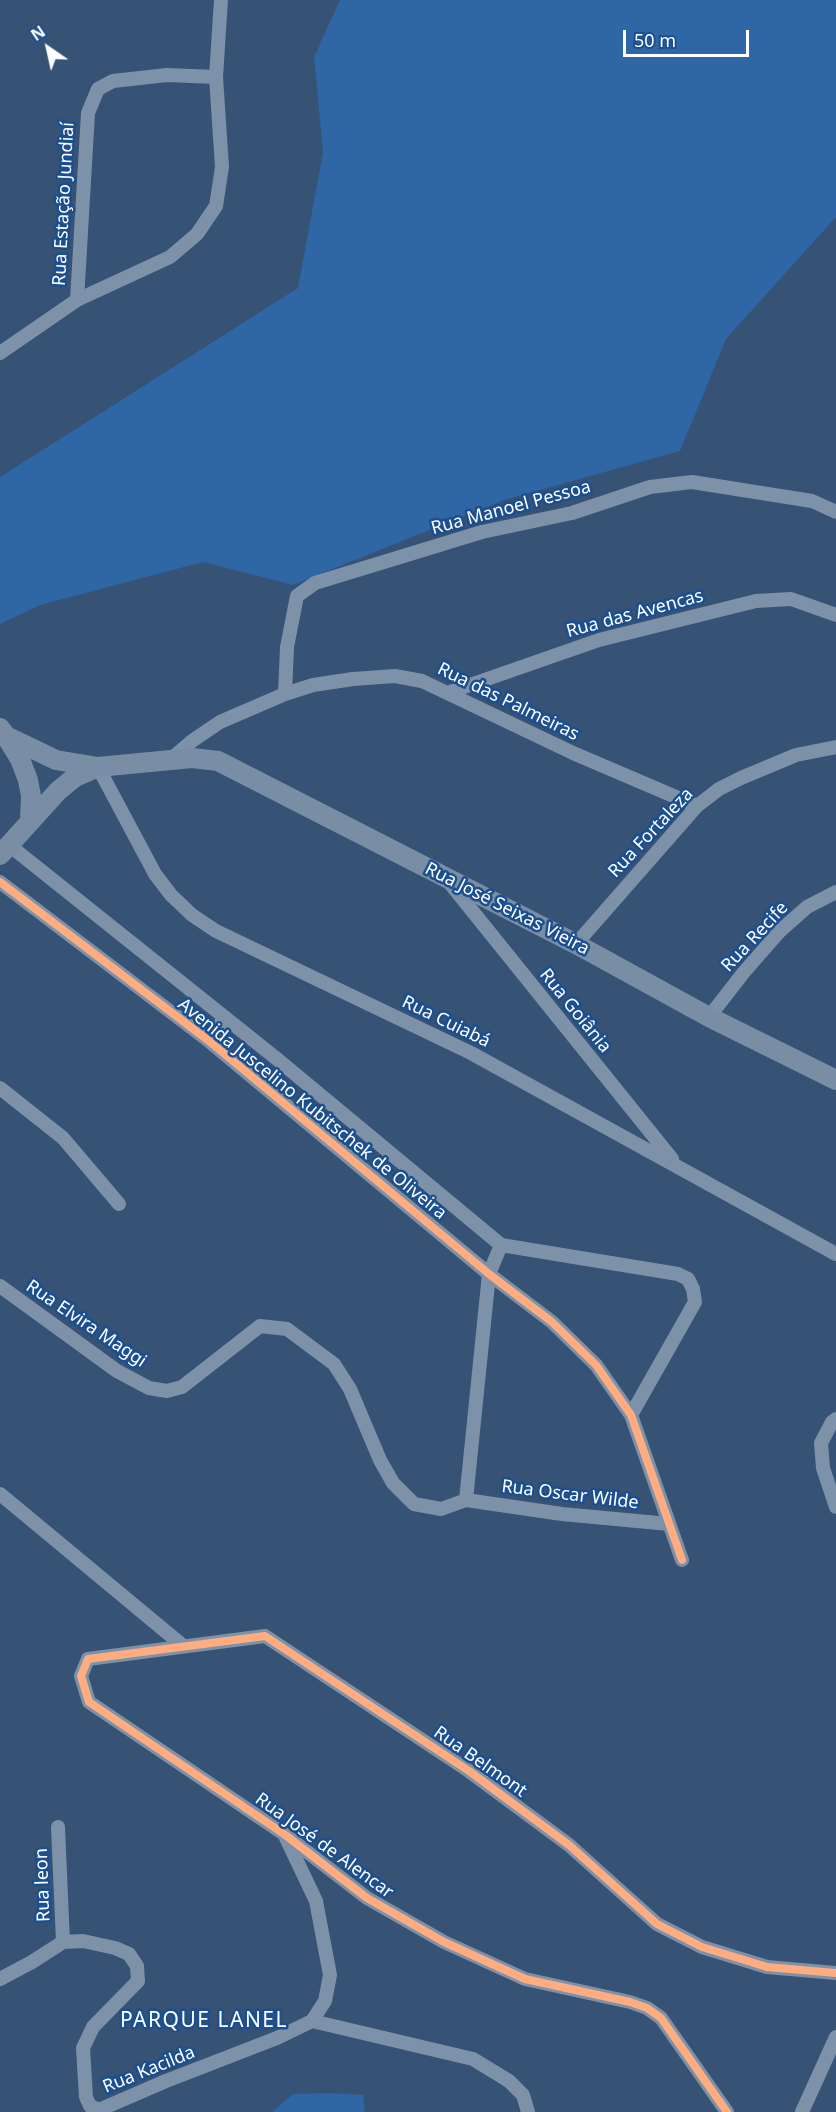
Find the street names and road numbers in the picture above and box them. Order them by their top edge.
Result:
street label: Rua Estação Jundiaí [49,121,79,287]
street label: Rua Manoel Pessoa [429,476,593,540]
street label: Rua das Avencas [564,585,706,643]
street label: Rua das Palmeiras [434,658,582,746]
street label: Rua Fortaleza [604,784,698,882]
street label: Rua José Seixas Vieira [421,858,593,960]
street label: Rua Recife [717,897,793,977]
street label: Rua Goiânia [535,965,615,1057]
street label: Rua Cuiabá [398,991,494,1053]
street label: Avenida Juscelino Kubitschek de Oliveira [173,994,451,1224]
street label: Rua Elvira Maggi [22,1276,150,1372]
street label: Rua Oscar Wilde [500,1476,640,1514]
street label: Rua Belmont [429,1722,531,1802]
street label: Rua José de Alencar [251,1789,397,1903]
street label: Rua leon [31,1848,55,1922]
street label: Rua Kacilda [100,2042,198,2098]

